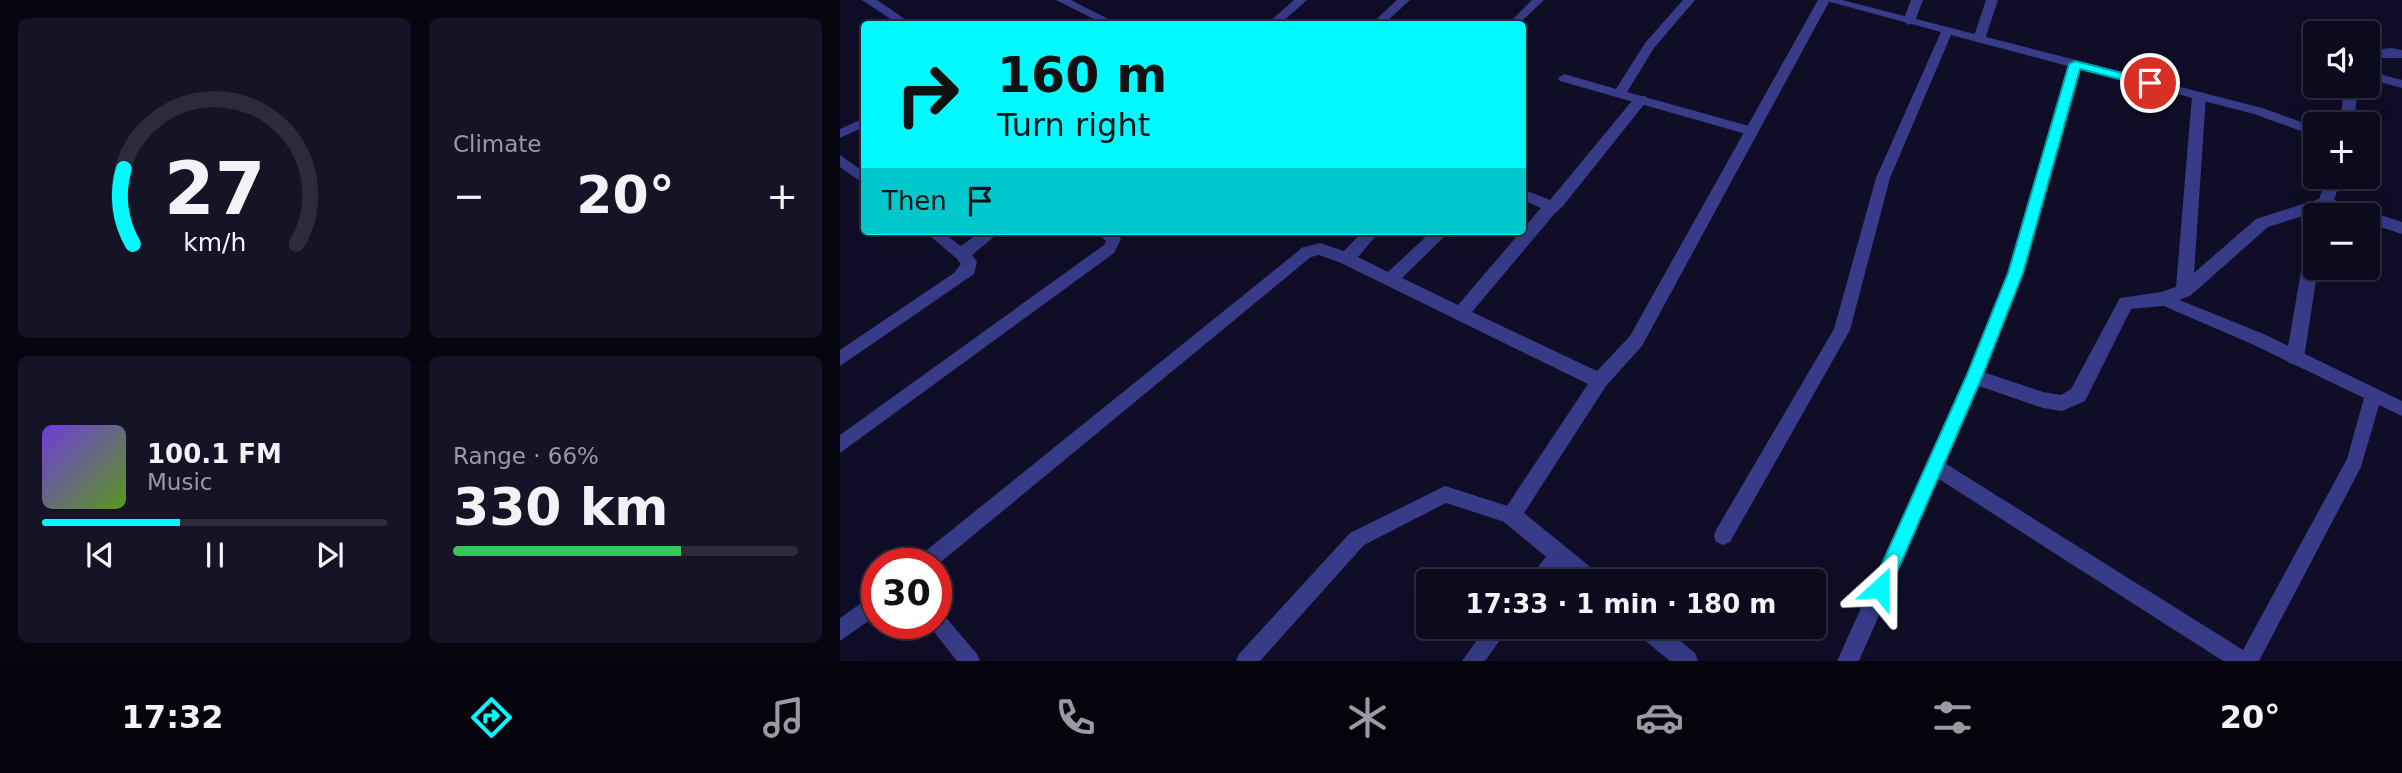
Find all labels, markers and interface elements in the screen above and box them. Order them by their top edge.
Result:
map controls [2303,21,2380,280]
button: sound [2303,21,2380,98]
text: 160 m [997,47,1167,104]
icon: right [882,49,973,140]
pin [2120,53,2180,113]
icon: arrive [2131,64,2169,102]
text: Turn right [997,106,1150,144]
button: + [2303,112,2380,189]
text: Climate [453,131,542,157]
text: 27 [164,146,265,231]
text: 20° [576,165,675,225]
text: − [453,174,485,218]
text: + [766,174,798,218]
icon: arrive [961,182,999,220]
text: Then [882,186,947,216]
button: − [2303,203,2380,280]
text: km/h [183,228,246,257]
text: 100.1 FM [147,439,282,469]
text: Range · 66% [453,443,599,469]
text: Music [147,469,212,495]
text: 330 km [453,477,668,537]
icon: previous [81,536,119,574]
icon: pause [196,536,234,574]
icon: next [311,536,349,574]
speed limit sign: 30 [861,548,952,639]
position arrow [1843,551,1917,625]
text: 17:33 · 1 min · 180 m [1466,589,1776,619]
icon: directions [467,693,516,742]
icon: music [759,693,808,742]
icon: phone [1051,693,1100,742]
icon: climate [1343,693,1392,742]
icon: car [1635,693,1684,742]
icon: filters [1928,693,1977,742]
text: 17:32 [122,698,223,736]
text: 20° [2220,698,2280,736]

